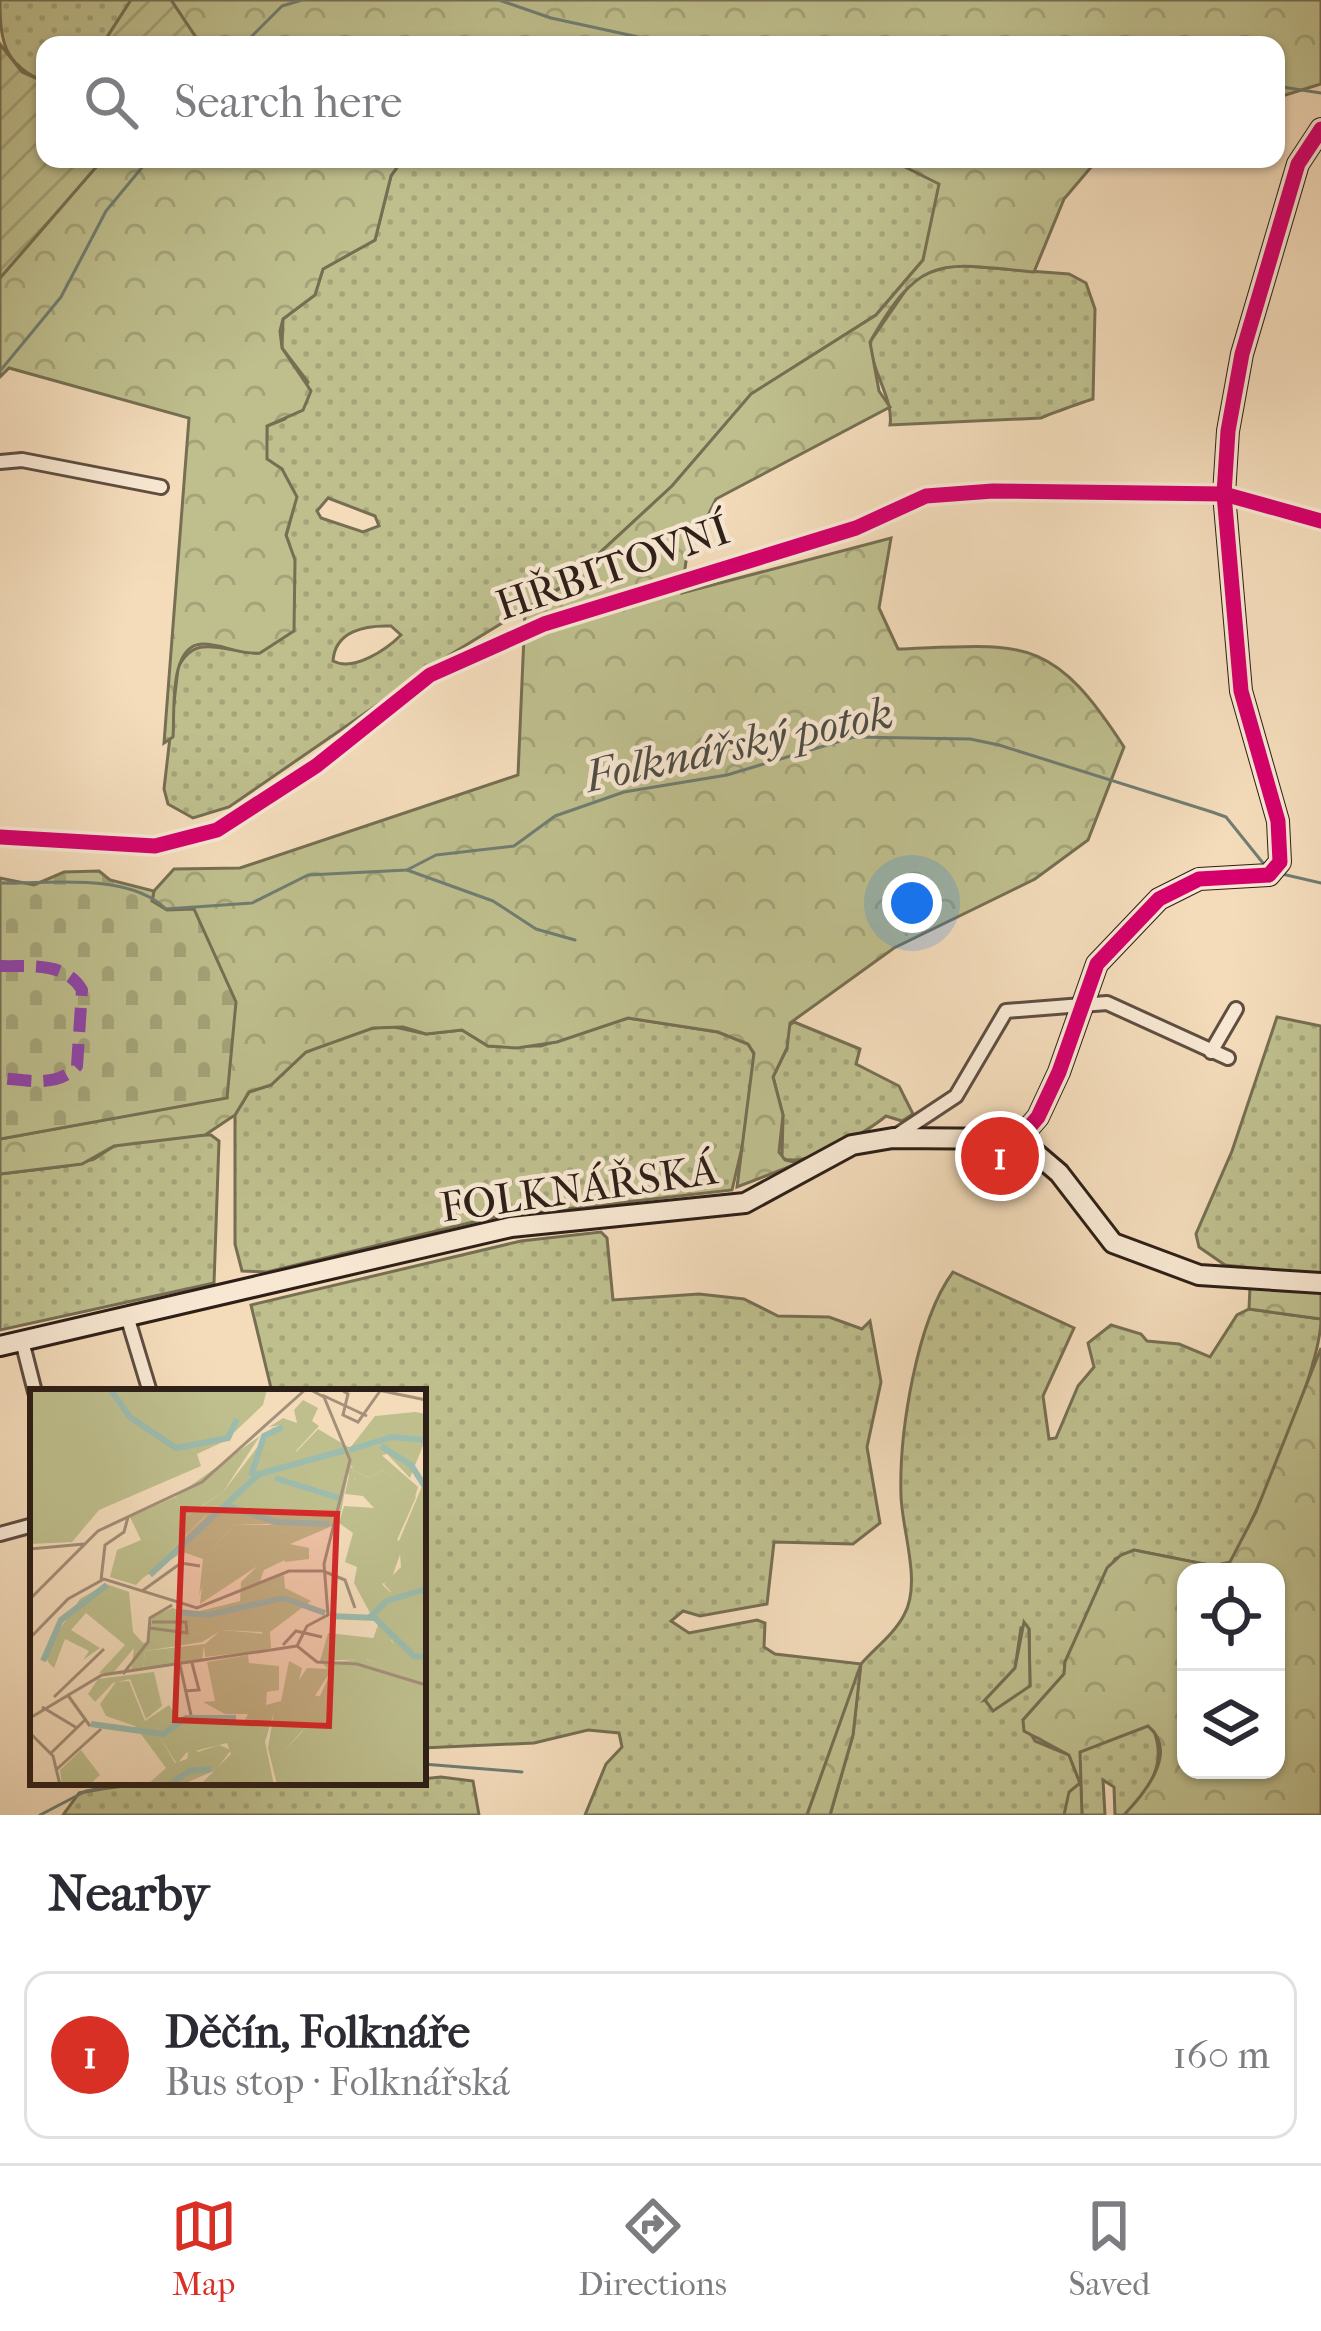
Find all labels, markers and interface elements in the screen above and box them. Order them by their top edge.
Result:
search box [36,36,1285,168]
icon: search [78,69,144,135]
text: Search here [174,76,402,129]
street label: HŘBITOVNÍ [490,504,737,631]
water label: Folknářský potok [578,687,898,804]
your location [882,873,942,933]
pin: 1 [961,1111,1039,1201]
street label: FOLKNÁŘSKÁ [437,1145,721,1233]
inset map [30,1389,426,1785]
map controls [1177,1563,1285,1779]
button: locate [1177,1563,1285,1671]
button: layers [1177,1671,1285,1779]
text: Nearby [48,1863,209,1923]
text: Děčín, Folknáře [165,2006,470,2059]
text: 1 [83,2032,97,2078]
text: 160 m [1173,2032,1270,2078]
text: Bus stop · Folknářská [165,2059,510,2105]
tab: Map [171,2193,237,2304]
tab: Directions [578,2193,727,2304]
tab: Saved [1068,2193,1150,2304]

